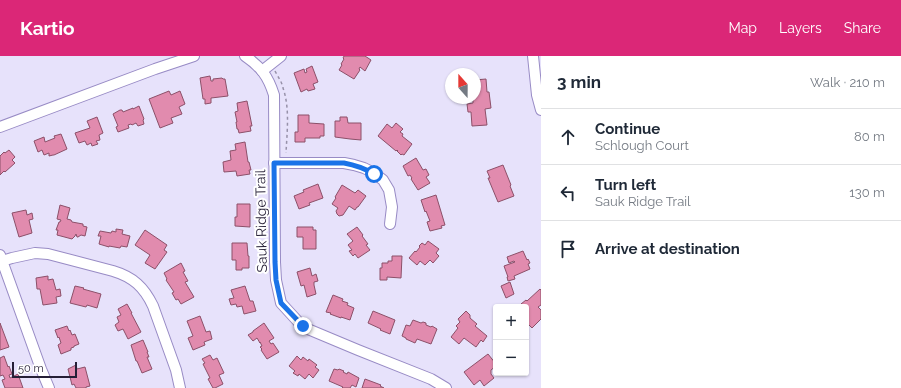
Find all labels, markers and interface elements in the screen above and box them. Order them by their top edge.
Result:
text: Kartio [20,17,75,39]
text: Map [729,20,757,36]
text: Layers [779,20,822,36]
text: Share [844,20,881,36]
north arrow [445,68,481,104]
text: 3 min [557,72,601,92]
text: Walk · 210 m [810,75,885,90]
text: Continue [595,120,660,138]
icon: ahead [557,126,579,148]
text: 80 m [854,129,885,144]
text: Schlough Court [595,138,689,153]
route start [365,165,383,183]
street label: Sauk Ridge Trail [252,169,270,273]
text: Turn left [595,176,656,194]
icon: left [557,182,579,204]
text: 130 m [849,185,885,200]
text: Sauk Ridge Trail [595,194,691,209]
icon: arrive [557,238,579,260]
text: Arrive at destination [595,240,740,258]
map controls [493,304,529,376]
button: + [493,304,529,340]
route end [294,317,312,335]
button: − [493,340,529,376]
scale bar [12,360,77,379]
text: 50 m [18,362,44,375]

